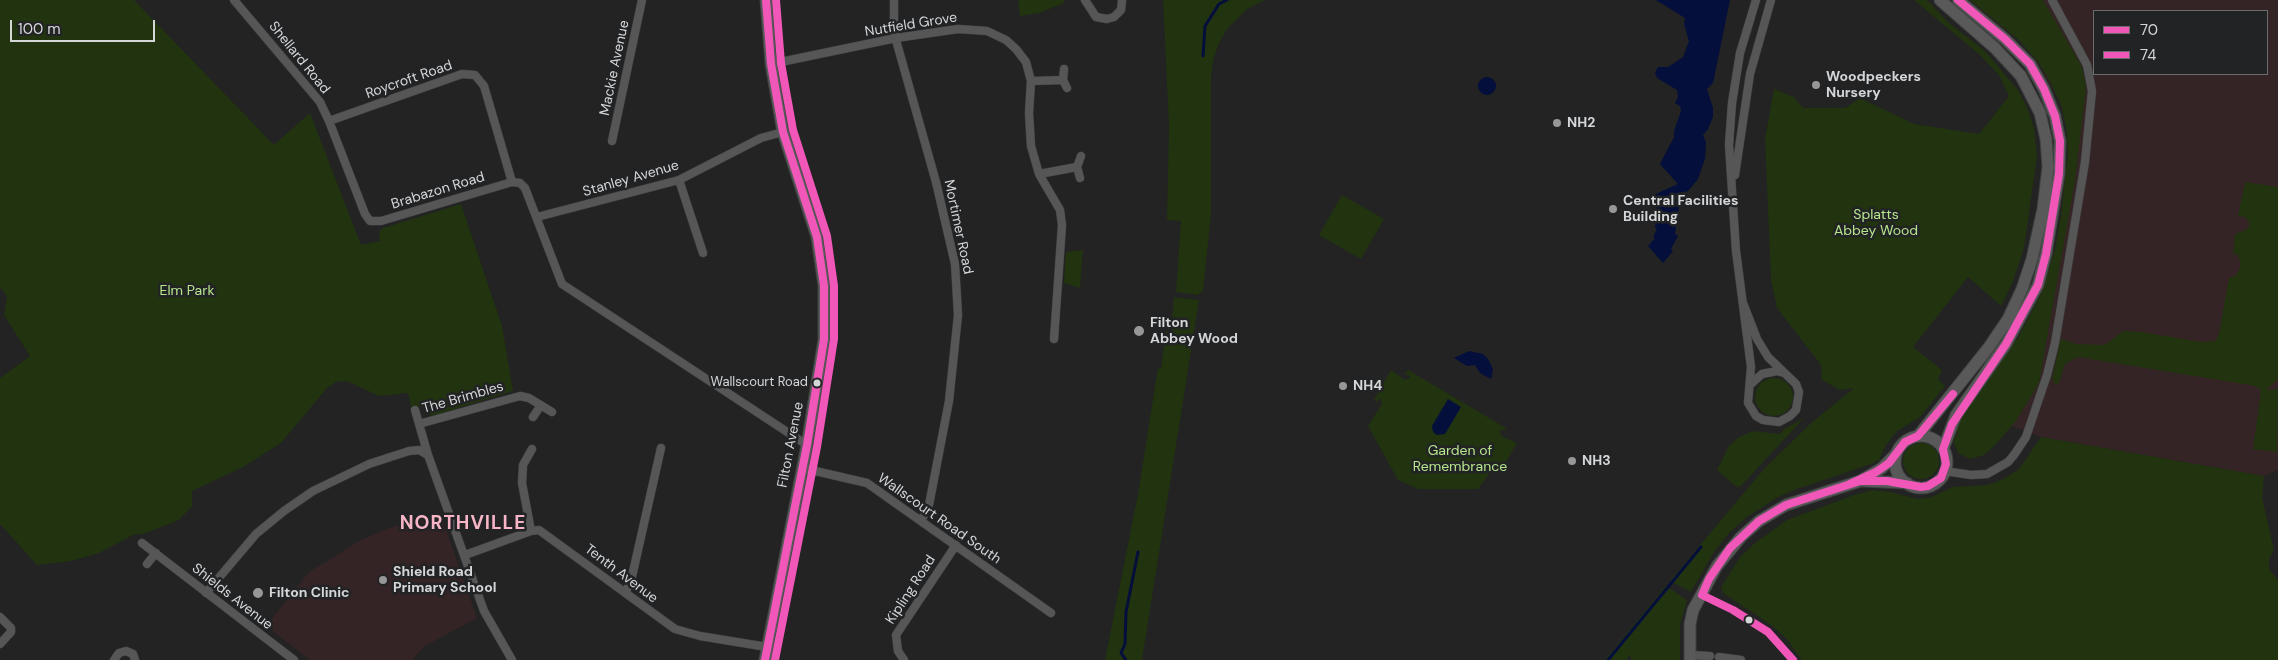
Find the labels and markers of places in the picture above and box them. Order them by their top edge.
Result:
place label: Woodpeckers Nursery [1826,69,1921,102]
marker: Woodpeckers Nursery [1810,79,1822,91]
place label: NH2 [1567,115,1595,131]
marker: NH2 [1551,117,1563,129]
place label: Central Facilities Building [1623,193,1738,226]
marker: Central Facilities Building [1607,203,1619,215]
place label: Filton Abbey Wood [1150,315,1238,348]
marker: Filton Abbey Wood [1132,324,1146,338]
place label: Wallscourt Road [710,375,808,391]
marker: Wallscourt Road [812,378,822,388]
place label: NH4 [1353,378,1382,394]
marker: NH4 [1337,380,1349,392]
place label: NH3 [1582,453,1611,469]
marker: NH3 [1566,455,1578,467]
place label: Shield Road Primary School [393,564,496,596]
marker: Shield Road Primary School [377,574,389,586]
place label: Filton Clinic [269,585,350,601]
marker: Filton Clinic [251,586,265,600]
unlabelled marker [1744,615,1754,625]

